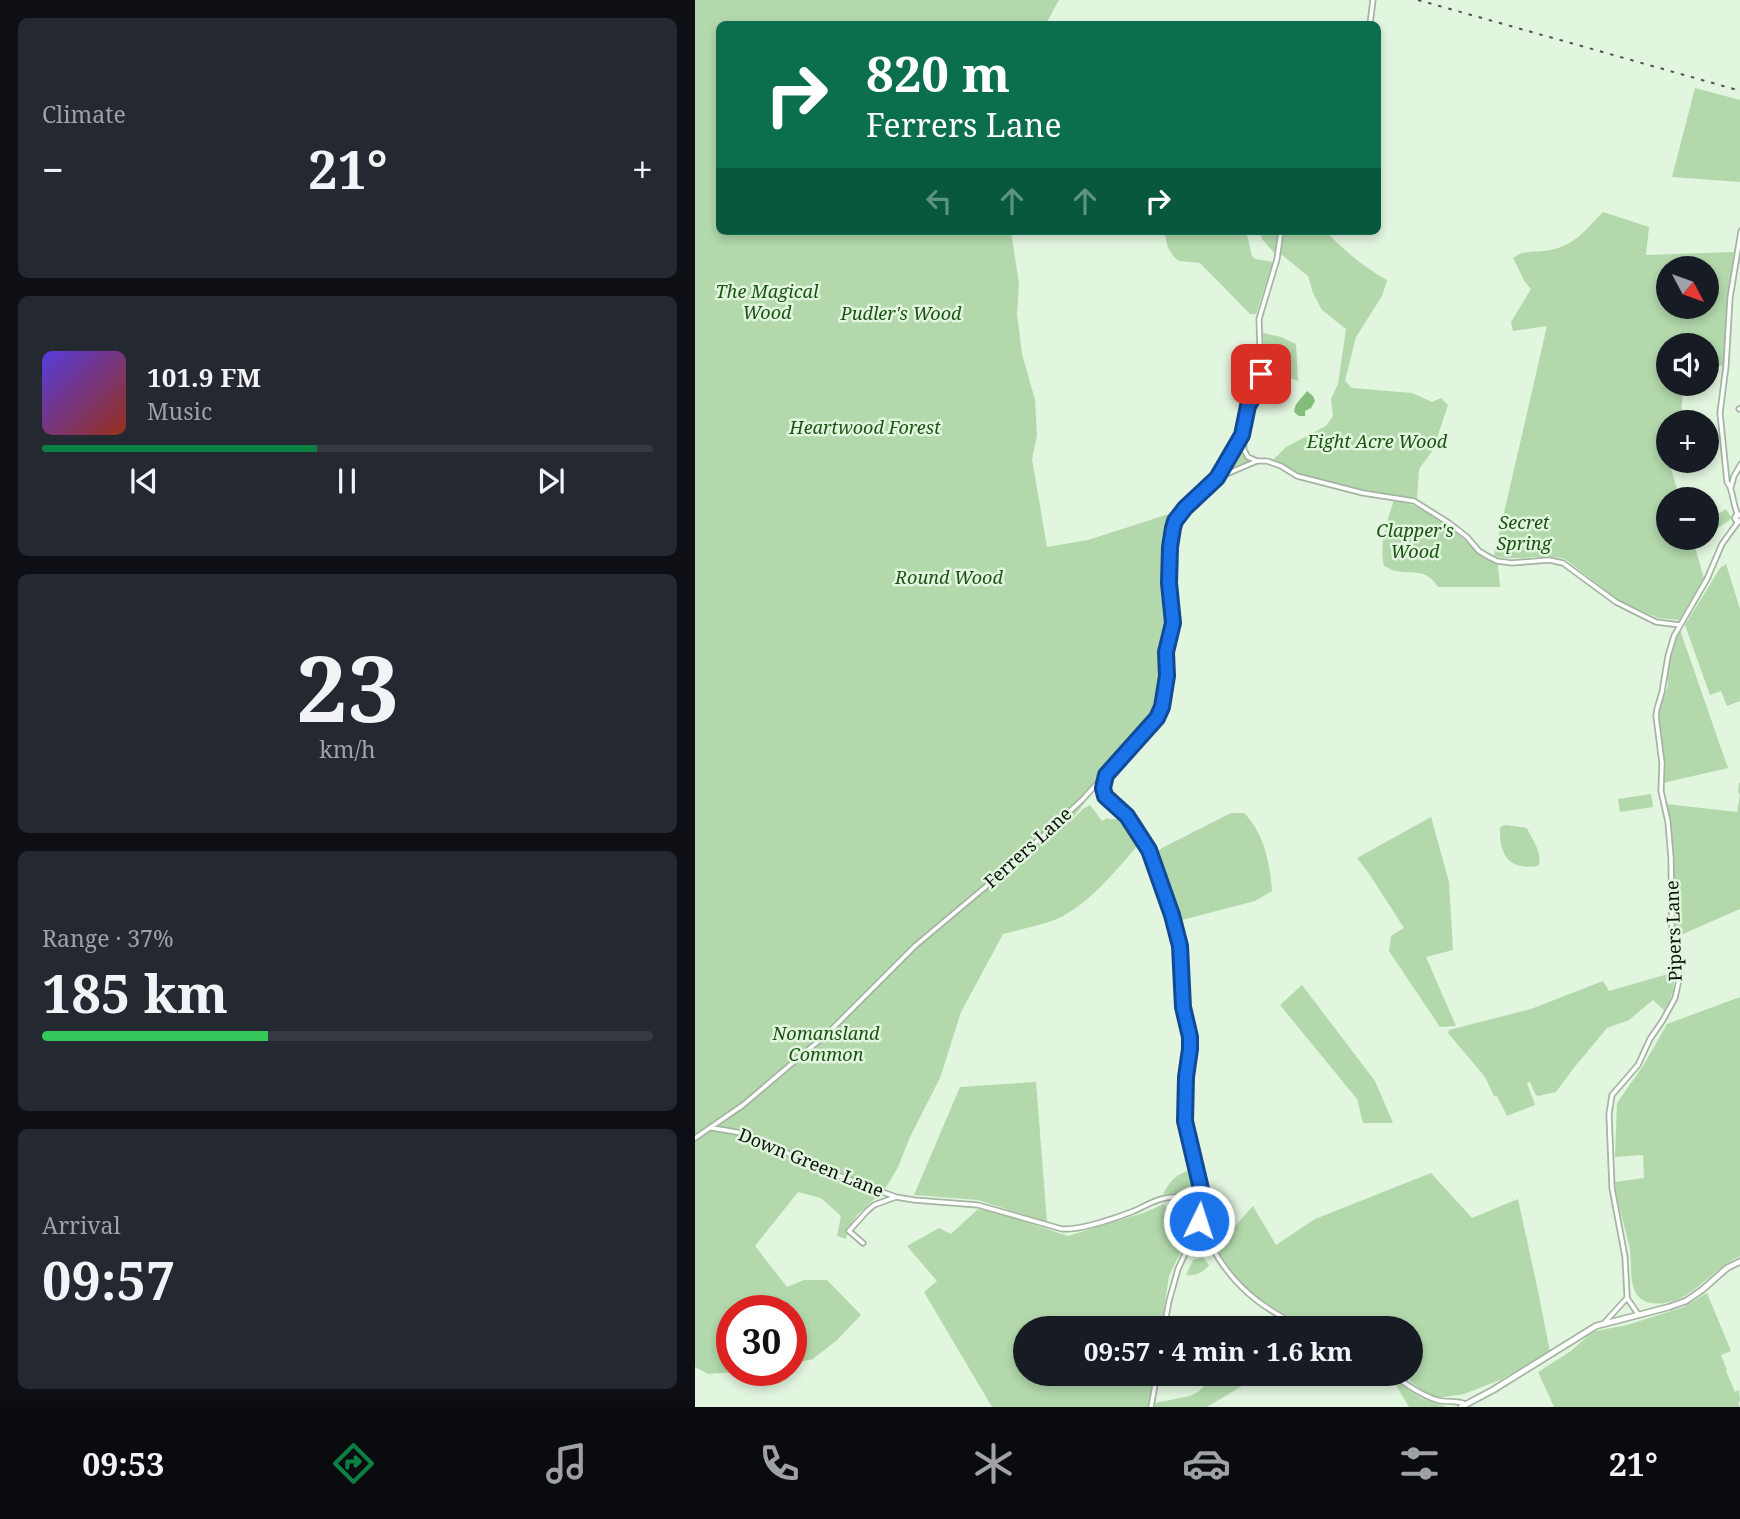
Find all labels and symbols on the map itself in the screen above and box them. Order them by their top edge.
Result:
north arrow [1656,256,1719,318]
park label: The Magical Wood [716,279,819,324]
park label: Pudler's Wood [840,301,962,325]
pin [1231,344,1291,404]
park label: Heartwood Forest [788,415,941,439]
park label: Eight Acre Wood [1306,429,1448,453]
park label: Secret Spring [1497,510,1552,555]
park label: Clapper's Wood [1376,518,1454,563]
park label: Round Wood [894,565,1003,589]
street label: Ferrers Lane [978,802,1076,893]
street label: Pipers Lane [1659,880,1687,982]
park label: Nomansland Common [772,1021,880,1066]
street label: Down Green Lane [735,1122,888,1202]
position arrow [1162,1184,1236,1258]
speed limit sign: 30 [716,1295,807,1386]

